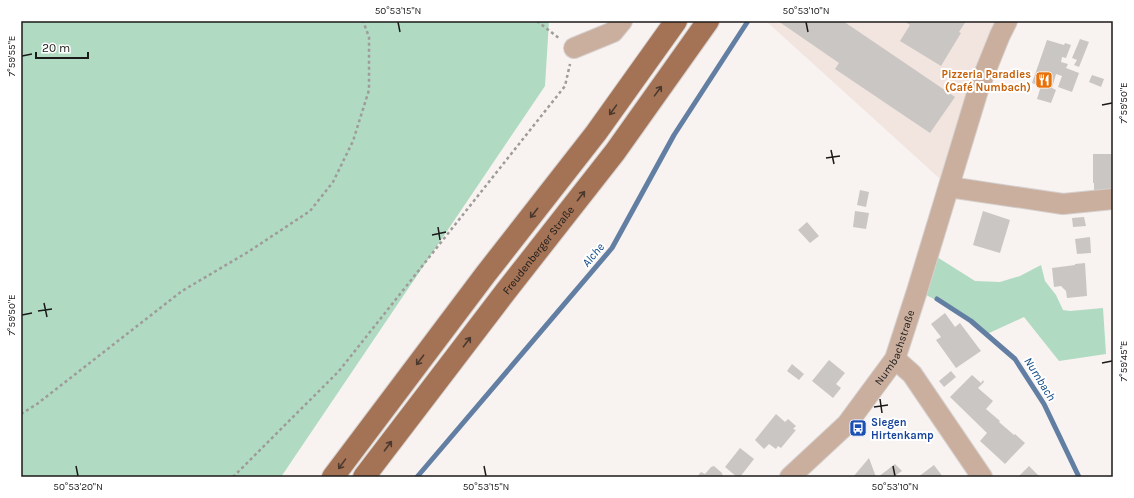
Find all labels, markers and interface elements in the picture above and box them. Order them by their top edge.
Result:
text: 50°53'15"N [375,5,421,17]
text: 50°53'10"N [782,5,830,17]
scale bar [36,34,88,60]
text: 7°59'55"E [6,36,18,76]
text: 20 m [42,41,70,55]
place label: Pizzeria Paradies (Café Numbach) [942,68,1031,94]
restaurant icon: Pizzeria Paradies (Café Numbach) [1034,70,1054,90]
text: 7°59'50"E [1118,82,1130,124]
one-way arrow [654,86,663,97]
one-way arrow [609,104,617,115]
one-way arrow [576,190,585,201]
street label: Freudenberger Straße [500,203,577,297]
one-way arrow [530,207,538,218]
water label: Alche [579,240,607,270]
text: 7°59'50"E [6,294,18,336]
street label: Numbachstraße [872,308,918,388]
one-way arrow [462,337,471,348]
text: 7°59'45"E [1118,341,1130,381]
one-way arrow [416,355,425,366]
water label: Numbach [1021,355,1059,403]
place label: Siegen Hirtenkamp [871,416,934,442]
bus stop icon: Siegen Hirtenkamp [848,418,868,438]
one-way arrow [384,441,392,452]
one-way arrow [338,458,346,469]
text: 50°53'20"N [53,481,103,493]
text: 50°53'15"N [463,481,509,493]
text: 50°53'10"N [871,481,919,493]

